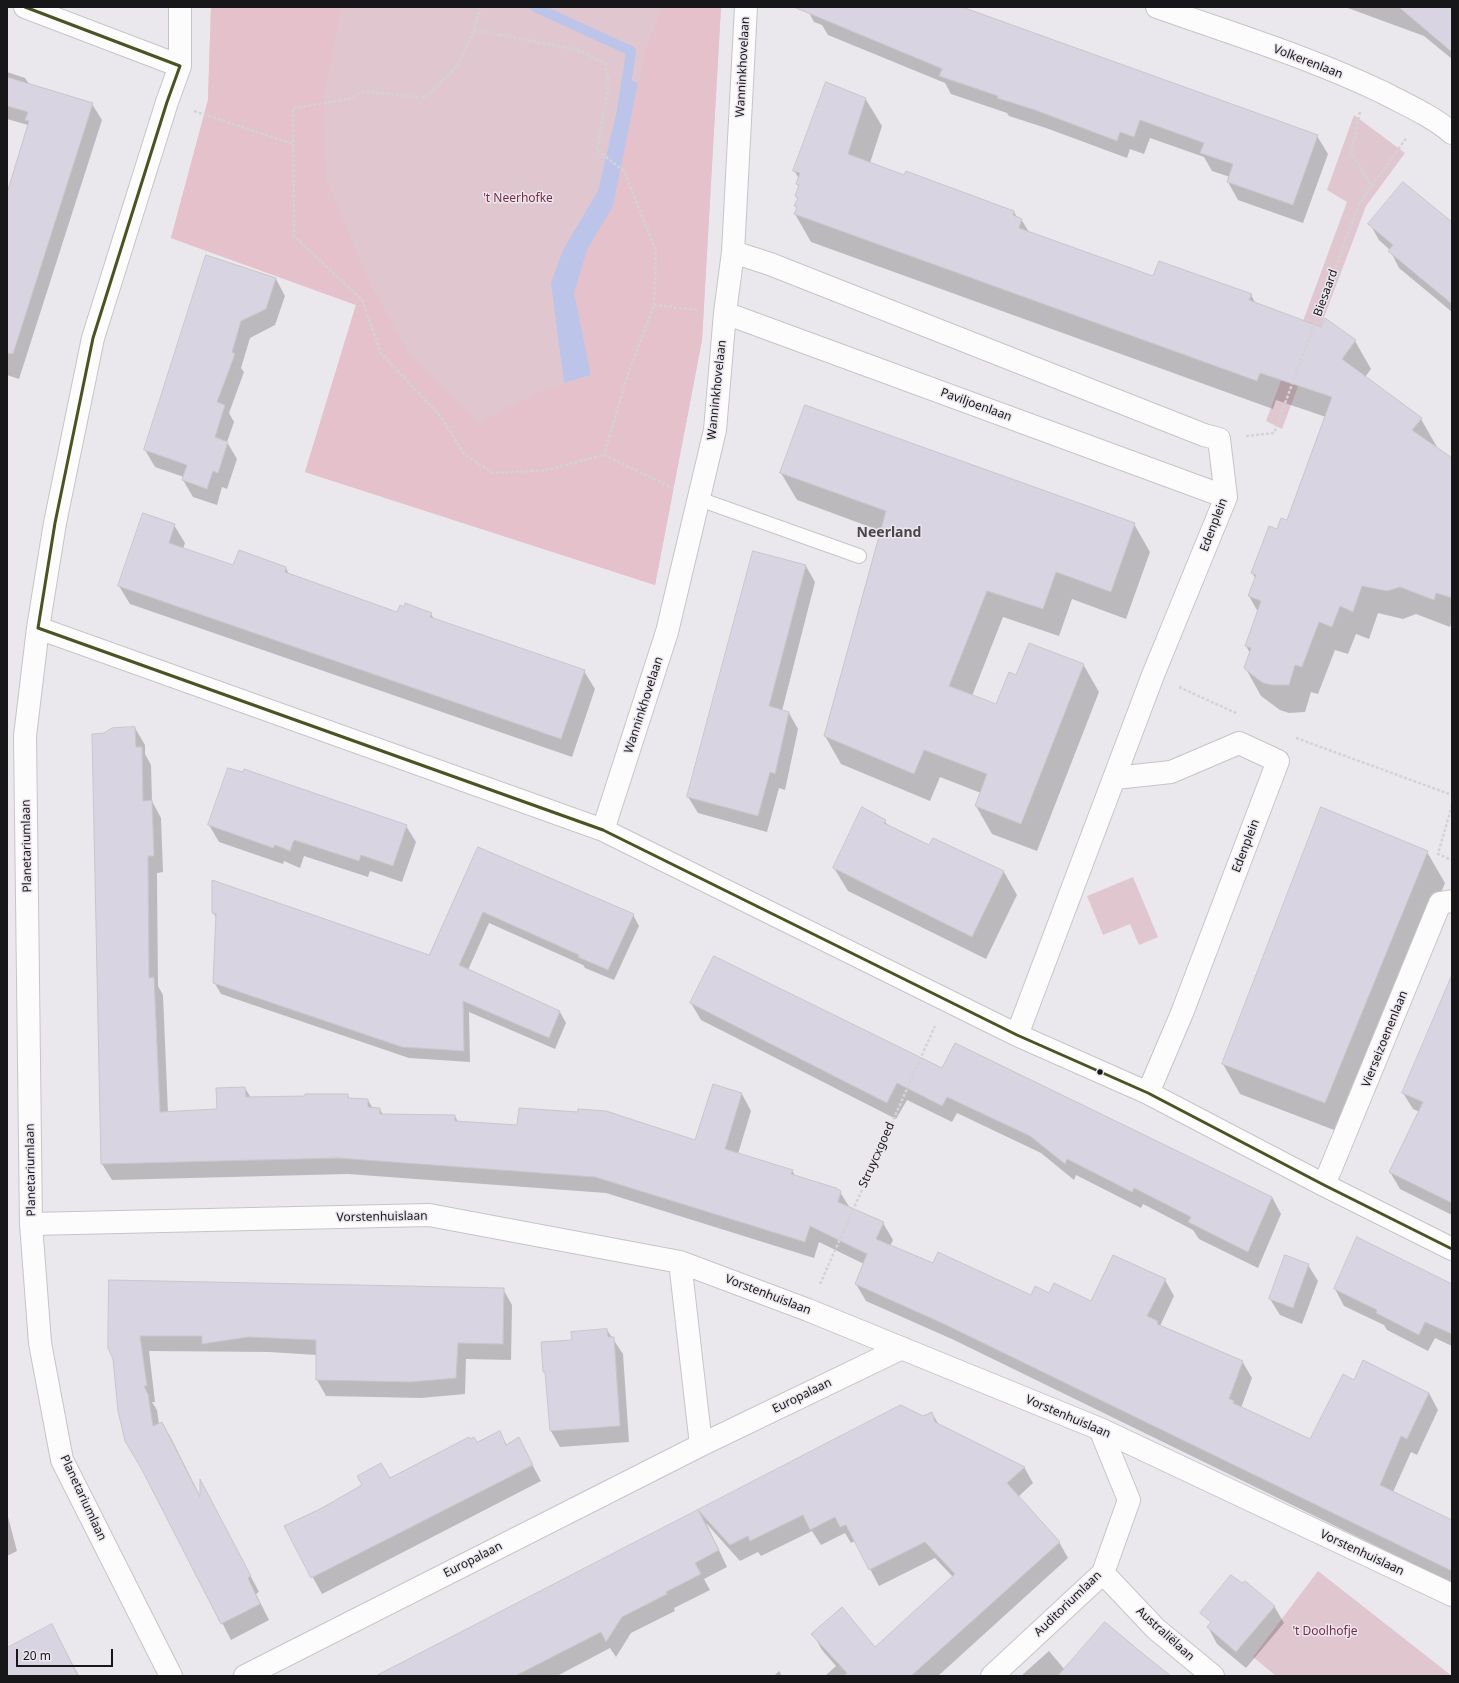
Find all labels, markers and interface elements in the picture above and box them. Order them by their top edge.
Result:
street label: Wanninkhovelaan [733,16,753,118]
street label: Volkerenlaan [1271,42,1345,82]
park label: 't Neerhofke [483,192,553,206]
street label: Biesaard [1311,268,1341,318]
street label: Wanninkhovelaan [705,339,729,441]
street label: Paviljoenlaan [938,385,1014,425]
street label: Edenplein [1197,496,1231,554]
district label: Neerland [857,525,921,541]
street label: Wanninkhovelaan [622,655,666,755]
street label: Planetariumlaan [19,799,35,893]
street label: Edenplein [1229,817,1263,875]
street label: Vierseizoenenlaan [1359,989,1411,1089]
unlabelled marker [1095,1067,1105,1077]
street label: Struycxgoed [856,1120,898,1190]
street label: Planetariumlaan [23,1123,39,1217]
street label: Vorstenhuislaan [336,1209,428,1225]
street label: Vorstenhuislaan [723,1272,813,1318]
street label: Europalaan [770,1375,834,1417]
street label: Vorstenhuislaan [1023,1393,1113,1441]
street label: Planetariumlaan [57,1453,109,1543]
street label: Vorstenhuislaan [1318,1527,1406,1579]
street label: Europalaan [441,1539,505,1581]
street label: Auditoriumlaan [1031,1568,1105,1640]
street label: Australiëlaan [1133,1604,1197,1664]
park label: 't Doolhofje [1292,1625,1358,1639]
scale bar [18,1641,115,1667]
text: 20 m [23,1647,51,1664]

